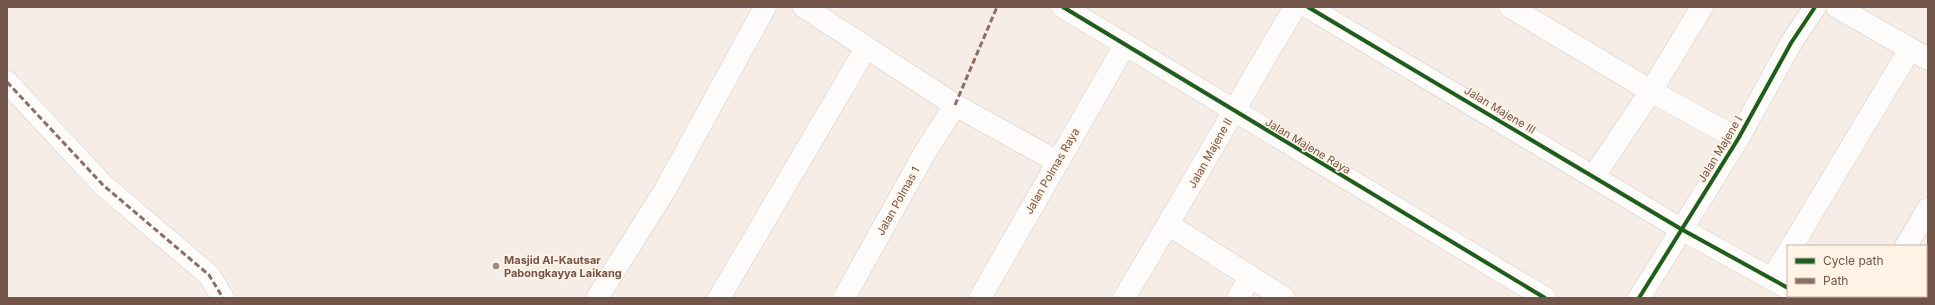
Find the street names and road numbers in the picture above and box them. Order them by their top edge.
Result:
street label: Jalan Majene III [1462,83,1538,137]
street label: Jalan Majene I [1695,113,1745,185]
street label: Jalan Majene II [1185,115,1235,191]
street label: Jalan Majene Raya [1263,115,1353,177]
street label: Jalan Polmas Raya [1022,125,1082,217]
street label: Jalan Polmas 1 [873,164,923,238]

